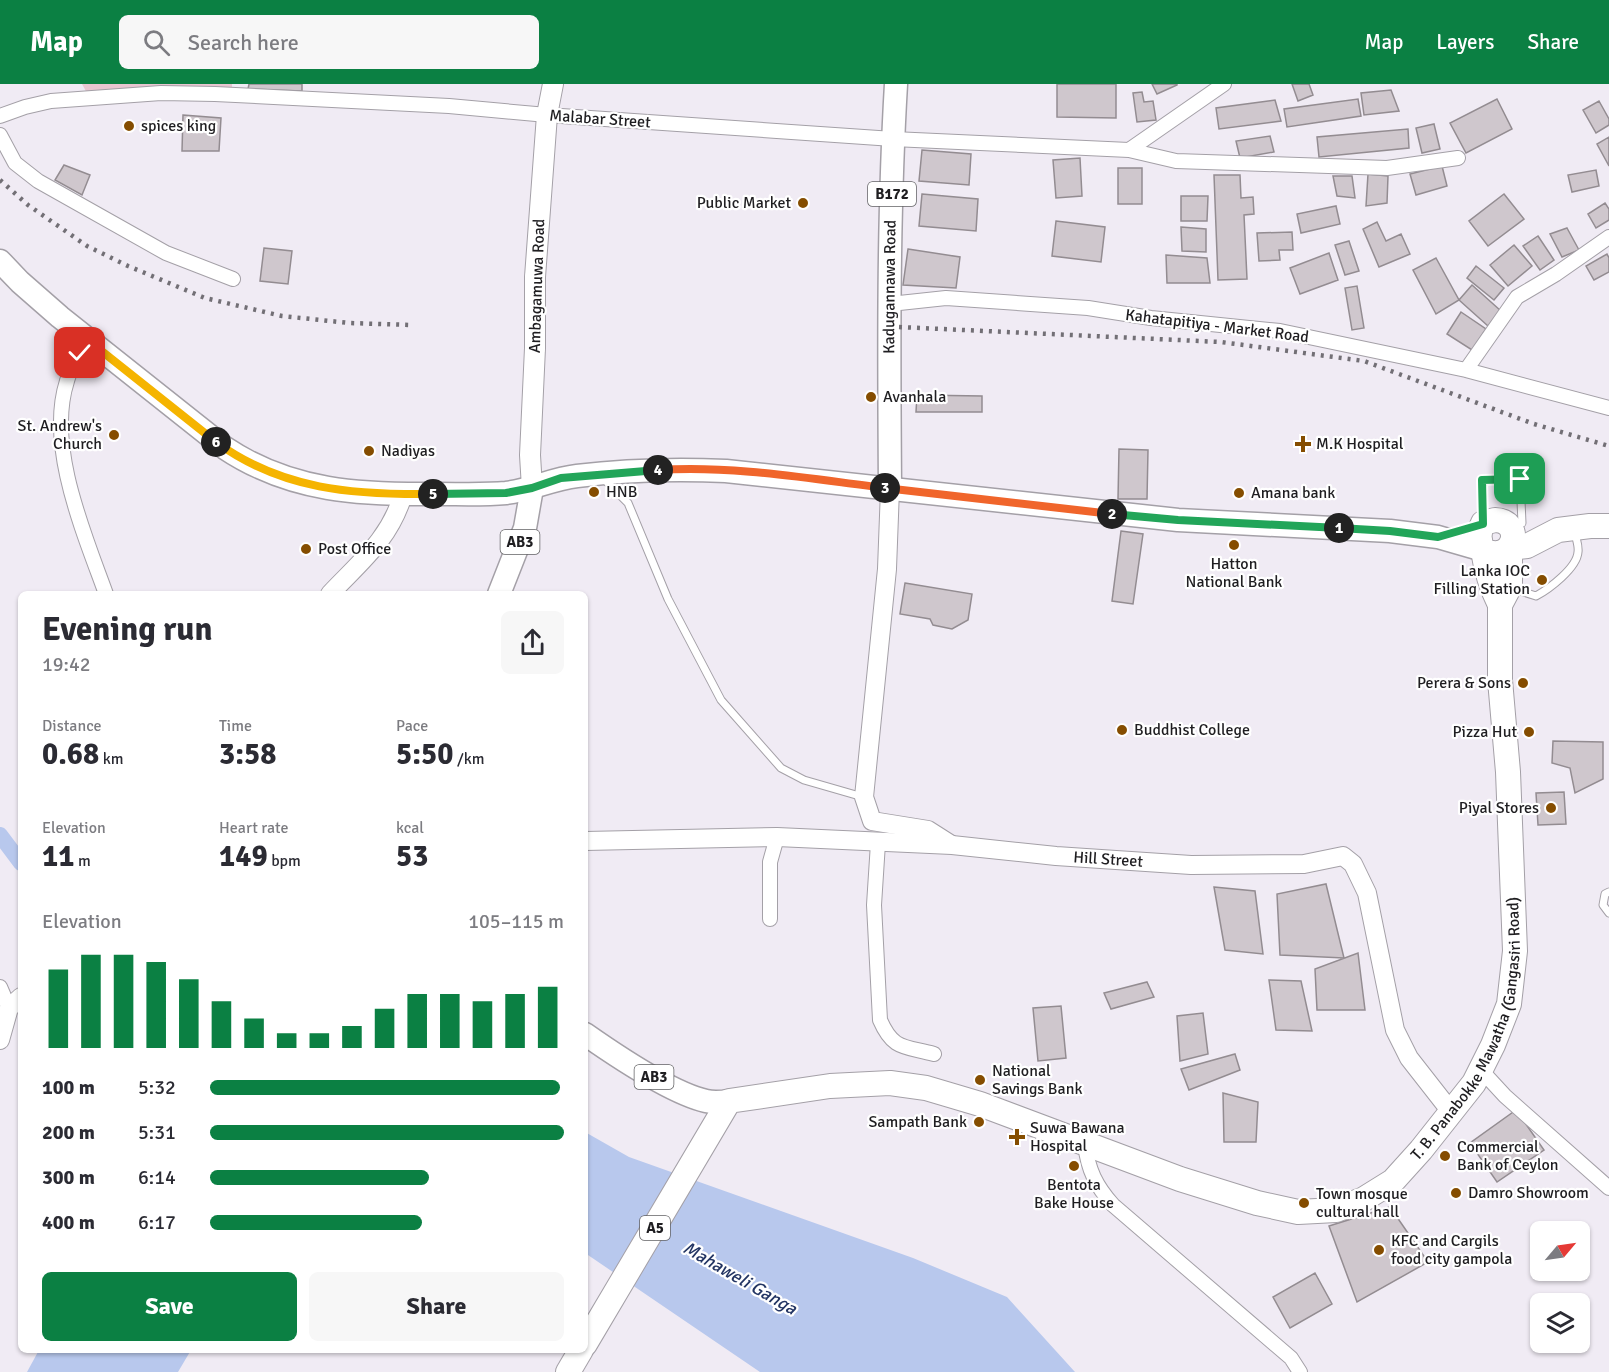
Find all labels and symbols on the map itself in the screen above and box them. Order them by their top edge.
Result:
street label: Malabar Street [549,105,652,133]
place label: spices king [141,116,216,136]
marker: spices king [122,119,136,133]
road number: B172 [868,182,916,206]
place label: Public Market [697,193,791,213]
marker: Public Market [796,196,810,210]
street label: Ambagamuwa Road [525,219,549,353]
street label: Kadugannawa Road [879,220,901,354]
street label: Kahatapitiya - Market Road [1124,305,1310,347]
pin [54,327,105,378]
place label: Avanhala [883,387,946,407]
marker: Avanhala [864,390,878,404]
place label: St. Andrew's Church [18,416,102,454]
pin: 6 [201,427,231,457]
marker: St. Andrew's Church [107,428,121,442]
place label: M.K Hospital [1316,434,1404,454]
marker: M.K Hospital [1294,435,1312,453]
place label: Nadiyas [381,441,435,461]
marker: Nadiyas [362,444,376,458]
pin [1494,453,1545,504]
pin: 4 [643,455,673,485]
pin: 3 [870,473,900,503]
pin: 5 [418,479,448,509]
place label: HNB [606,482,637,502]
place label: Amana bank [1251,483,1335,503]
marker: HNB [587,485,601,499]
marker: Amana bank [1232,486,1246,500]
pin: 2 [1097,499,1127,529]
pin: 1 [1324,513,1354,543]
road number: AB3 [500,530,540,554]
marker: Hatton National Bank [1227,538,1241,552]
place label: Post Office [318,539,391,559]
marker: Post Office [299,542,313,556]
place label: Hatton National Bank [1186,554,1282,592]
place label: Lanka IOC Filling Station [1434,561,1530,599]
marker: Lanka IOC Filling Station [1535,573,1549,587]
place label: Perera & Sons [1417,673,1511,693]
marker: Perera & Sons [1516,676,1530,690]
place label: Buddhist College [1134,720,1250,740]
place label: Pizza Hut [1453,722,1517,742]
marker: Buddhist College [1115,723,1129,737]
marker: Pizza Hut [1522,725,1536,739]
place label: Piyal Stores [1459,798,1539,818]
marker: Piyal Stores [1544,801,1558,815]
street label: Hill Street [1073,847,1144,872]
street label: T. B. Panabokke Mawatha (Gangasiri Road) [1407,897,1525,1164]
place label: National Savings Bank [992,1061,1082,1099]
road number: AB3 [634,1065,674,1089]
marker: National Savings Bank [973,1073,987,1087]
place label: Sampath Bank [868,1112,967,1132]
marker: Sampath Bank [972,1115,986,1129]
place label: Suwa Bawana Hospital [1030,1118,1125,1156]
marker: Suwa Bawana Hospital [1008,1128,1026,1146]
place label: Commercial Bank of Ceylon [1457,1137,1559,1175]
marker: Commercial Bank of Ceylon [1438,1149,1452,1163]
marker: Bentota Bake House [1067,1159,1081,1173]
place label: Bentota Bake House [1034,1175,1114,1213]
place label: Damro Showroom [1468,1183,1589,1203]
place label: Town mosque cultural hall [1316,1184,1408,1222]
marker: Damro Showroom [1449,1186,1463,1200]
marker: Town mosque cultural hall [1297,1196,1311,1210]
road number: A5 [640,1216,670,1240]
north arrow [1530,1221,1590,1281]
place label: KFC and Cargils food city gampola [1391,1231,1512,1269]
water label: Mahaweli Ganga [679,1237,801,1320]
marker: KFC and Cargils food city gampola [1372,1243,1386,1257]

